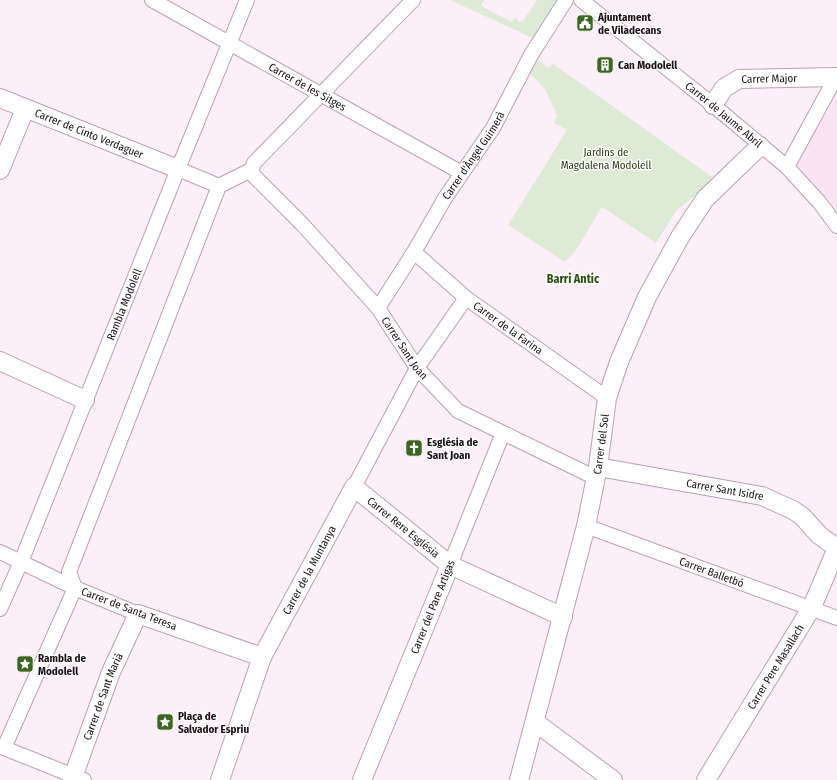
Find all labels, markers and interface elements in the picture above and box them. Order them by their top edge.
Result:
place label: Ajuntament de Viladecans [597,11,661,37]
public building icon: Ajuntament de Viladecans [575,13,595,33]
building icon: Can Modolell [595,55,615,75]
place label: Can Modolell [618,59,678,72]
street label: Carrer de les Sitges [267,60,349,114]
street label: Carrer Major [741,71,797,85]
street label: Carrer de Jaume Abril [683,79,765,150]
street label: Carrer de Cinto Verdaguer [33,106,145,161]
street label: Carrer d'Àngel Guimerà [439,109,507,202]
park label: Jardins de Magdalena Modolell [561,146,651,172]
street label: Rambla Modolell [104,267,144,342]
district label: Barri Antic [547,272,600,286]
street label: Carrer de la Farina [471,299,545,357]
street label: Carrer Sant Joan [379,314,431,382]
street label: Carrer del Sol [590,413,611,476]
place label: Església de Sant Joan [427,436,478,462]
church icon: Església de Sant Joan [404,438,424,458]
street label: Carrer Sant Isidre [685,476,765,503]
street label: Carrer Rere Església [365,494,442,560]
street label: Carrer de la Muntanya [280,523,338,617]
street label: Carrer Balletbó [678,554,746,590]
street label: Carrer del Pare Artigas [408,558,458,656]
street label: Carrer de Santa Teresa [80,585,178,633]
street label: Carrer Pere Masallach [745,622,806,711]
street label: Carrer de Sant Marià [80,651,125,742]
place label: Rambla de Modolell [38,652,87,678]
place icon: Rambla de Modolell [15,654,35,674]
place label: Plaça de Salvador Espriu [178,710,249,736]
place icon: Plaça de Salvador Espriu [155,712,175,732]

